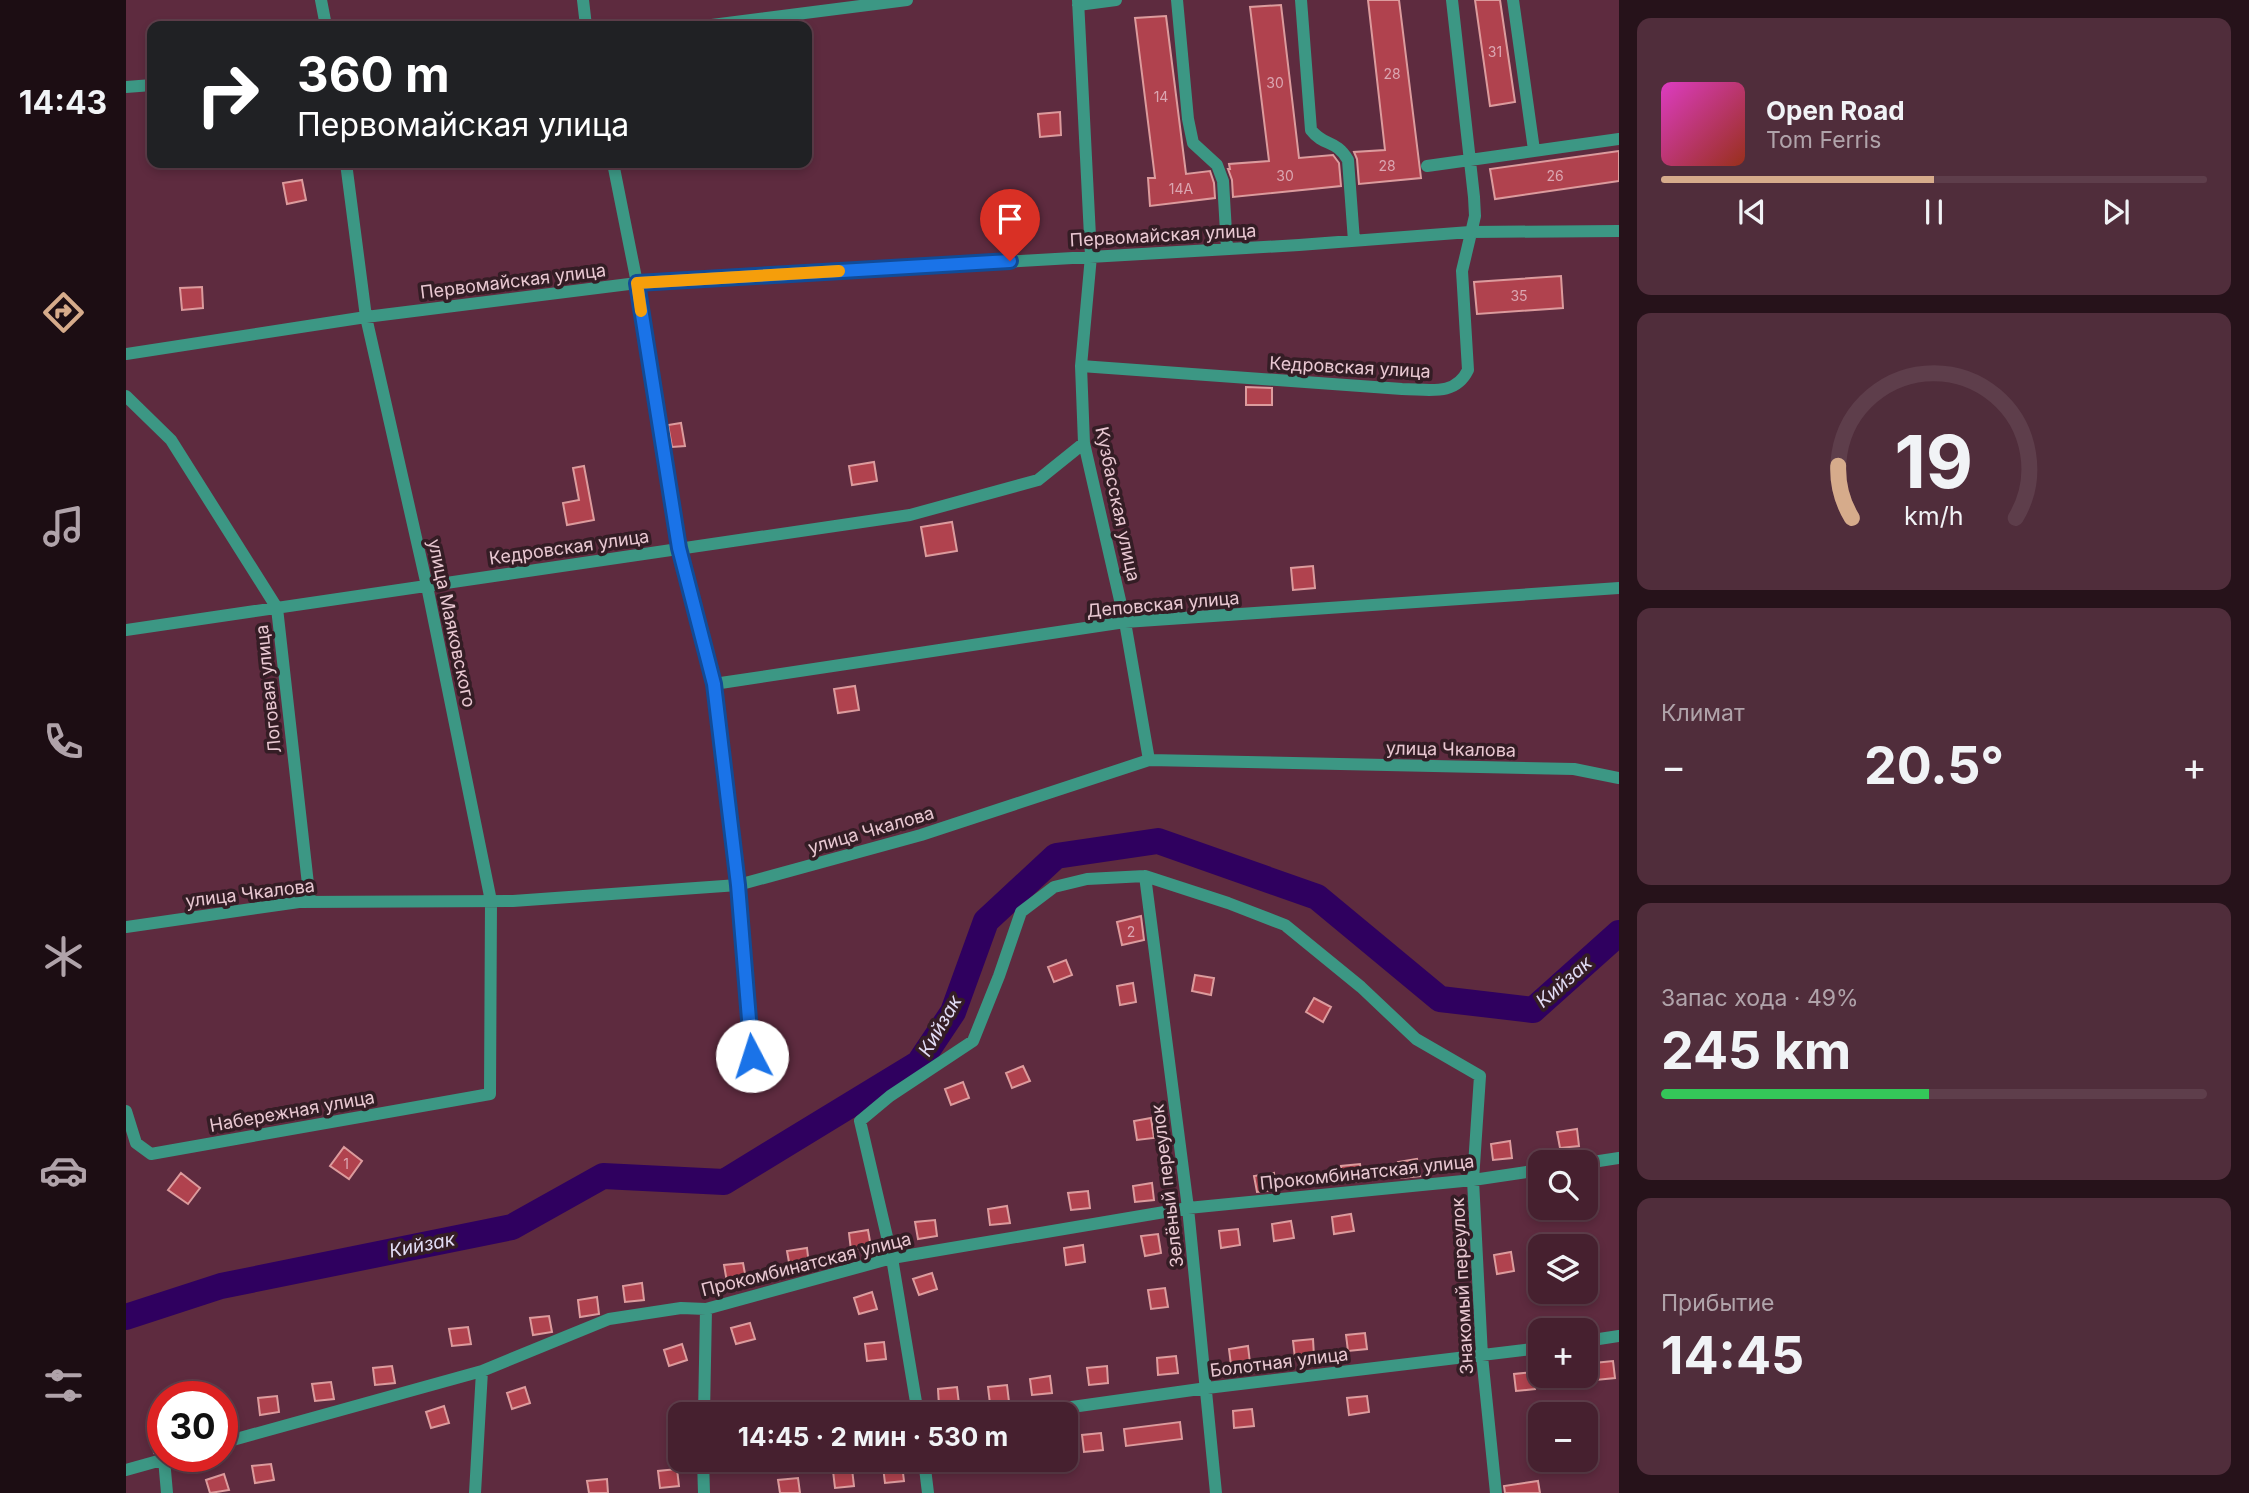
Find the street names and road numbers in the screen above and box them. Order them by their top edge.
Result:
street label: Первомайская улица [1069,220,1257,250]
street label: Первомайская улица [419,259,607,303]
street label: Кедровская улица [1269,352,1431,382]
street label: Кузбасская улица [1091,425,1145,583]
street label: Кедровская улица [488,525,650,569]
street label: улица Маяковского [424,537,480,709]
street label: Деповская улица [1086,587,1240,621]
street label: Логовая улица [251,624,285,754]
street label: улица Чкалова [1386,737,1516,761]
street label: улица Чкалова [806,802,936,858]
street label: улица Чкалова [184,875,316,911]
street label: Набережная улица [208,1086,376,1136]
street label: Зелёный переулок [1147,1103,1187,1269]
street label: Прокомбинатская улица [1259,1150,1475,1194]
street label: Знакомый переулок [1447,1197,1477,1375]
street label: Прокомбинатская улица [699,1228,913,1300]
street label: Болотная улица [1209,1343,1349,1381]

